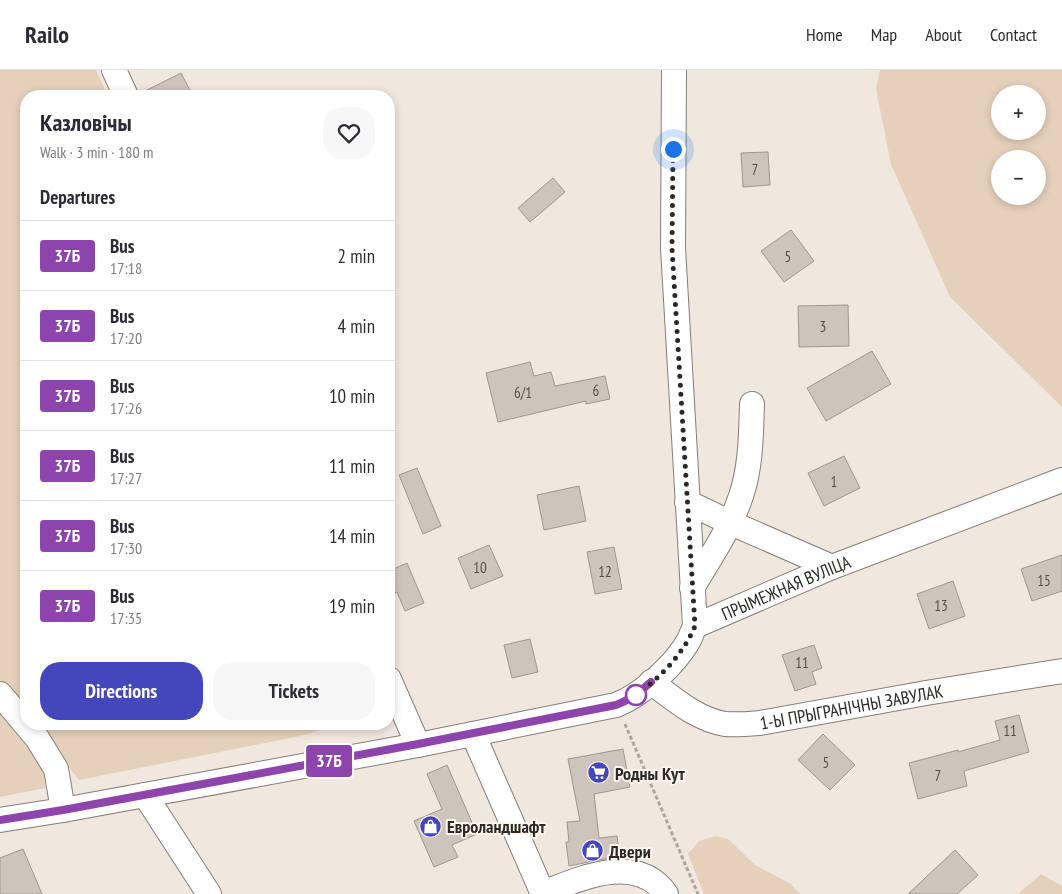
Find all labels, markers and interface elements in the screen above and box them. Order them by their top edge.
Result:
text: Railo [25,19,69,50]
text: Home [806,23,843,46]
text: Map [871,23,897,46]
text: About [925,23,962,46]
text: Contact [990,23,1037,46]
map controls [991,85,1046,205]
button: + [991,85,1046,140]
text: Казловічы [40,107,132,138]
button: heart [323,107,375,159]
your location [661,137,686,162]
text: Walk · 3 min · 180 m [40,142,153,162]
button: − [991,150,1046,205]
house number: 7 [752,160,758,179]
text: Departures [40,185,115,209]
text: Bus [110,234,134,258]
text: 37Б [55,244,80,267]
text: 2 min [338,244,375,268]
house number: 5 [785,247,791,266]
text: 17:18 [110,258,142,278]
text: Bus [110,304,134,328]
text: 37Б [55,314,80,337]
text: 4 min [338,314,375,338]
house number: 3 [820,317,826,336]
text: 17:20 [110,328,142,348]
text: Bus [110,374,134,398]
house number: 6 [593,381,600,400]
house number: 6/1 [514,383,532,402]
text: 37Б [55,384,80,407]
text: 10 min [329,384,375,408]
text: 17:26 [110,398,142,418]
text: Bus [110,444,134,468]
text: 37Б [55,454,80,477]
text: 11 min [329,454,375,478]
text: 17:27 [110,468,142,488]
house number: 1 [831,472,837,491]
text: Bus [110,514,134,538]
text: 37Б [55,524,80,547]
text: 14 min [329,524,375,548]
text: 17:30 [110,538,142,558]
street label: ПРЫМЕЖНАЯ ВУЛІЦА [718,549,854,625]
house number: 10 [473,558,487,577]
house number: 12 [598,562,612,581]
house number: 15 [1037,571,1051,590]
text: Bus [110,584,134,608]
text: 37Б [55,594,80,617]
text: 19 min [329,594,375,618]
house number: 13 [934,596,948,615]
text: 17:35 [110,608,142,628]
house number: 11 [795,653,809,672]
button: Directions [40,662,203,720]
button: Tickets [213,662,375,720]
street label: 1-Ы ПРЫГРАНІЧНЫ ЗАВУЛАК [758,679,945,734]
unlabelled marker [625,684,647,706]
house number: 11 [1003,721,1017,740]
line badge: 37Б [300,745,358,777]
text: 37Б [316,749,342,772]
house number: 5 [823,753,829,772]
supermarket icon: Родны Кут [587,761,611,785]
place label: Родны Кут [615,762,685,785]
house number: 7 [935,766,941,785]
shop icon: Евроландшафт [419,814,443,838]
place label: Евроландшафт [447,815,546,838]
shop icon: Двери [581,839,605,863]
place label: Двери [609,840,651,863]

